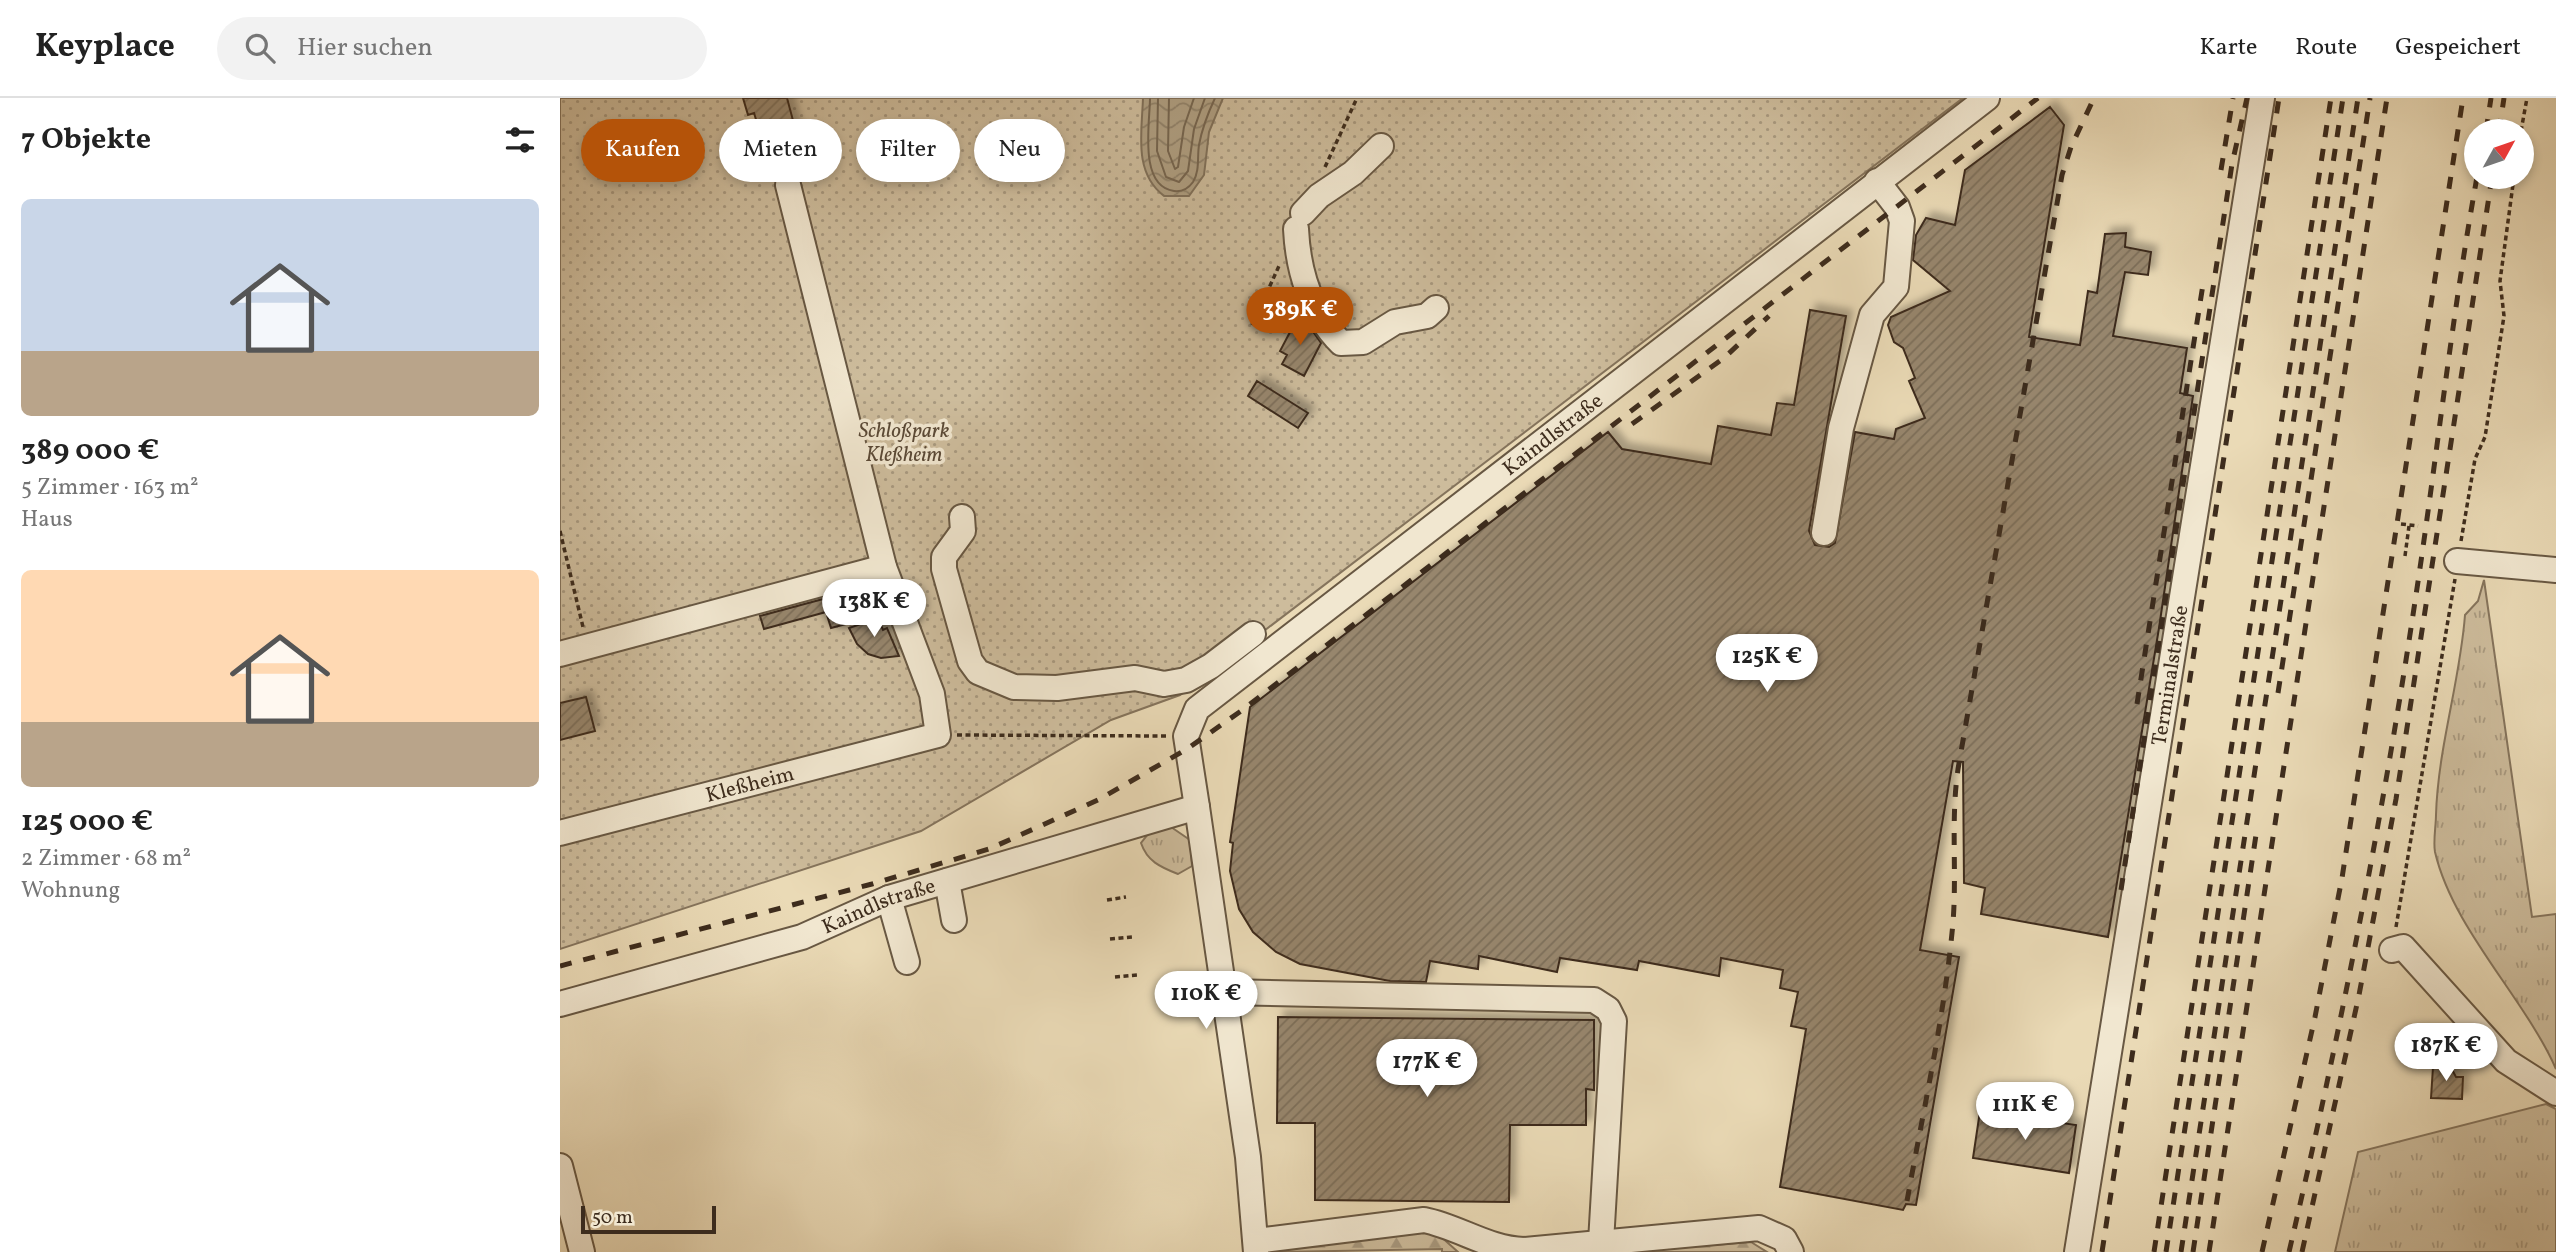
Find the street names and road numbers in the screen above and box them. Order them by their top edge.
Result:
street label: Kaindlstraße [1497,387,1610,483]
street label: Terminalstraße [2145,603,2196,748]
street label: Kleßheim [703,760,798,811]
street label: Kaindlstraße [818,872,939,942]

